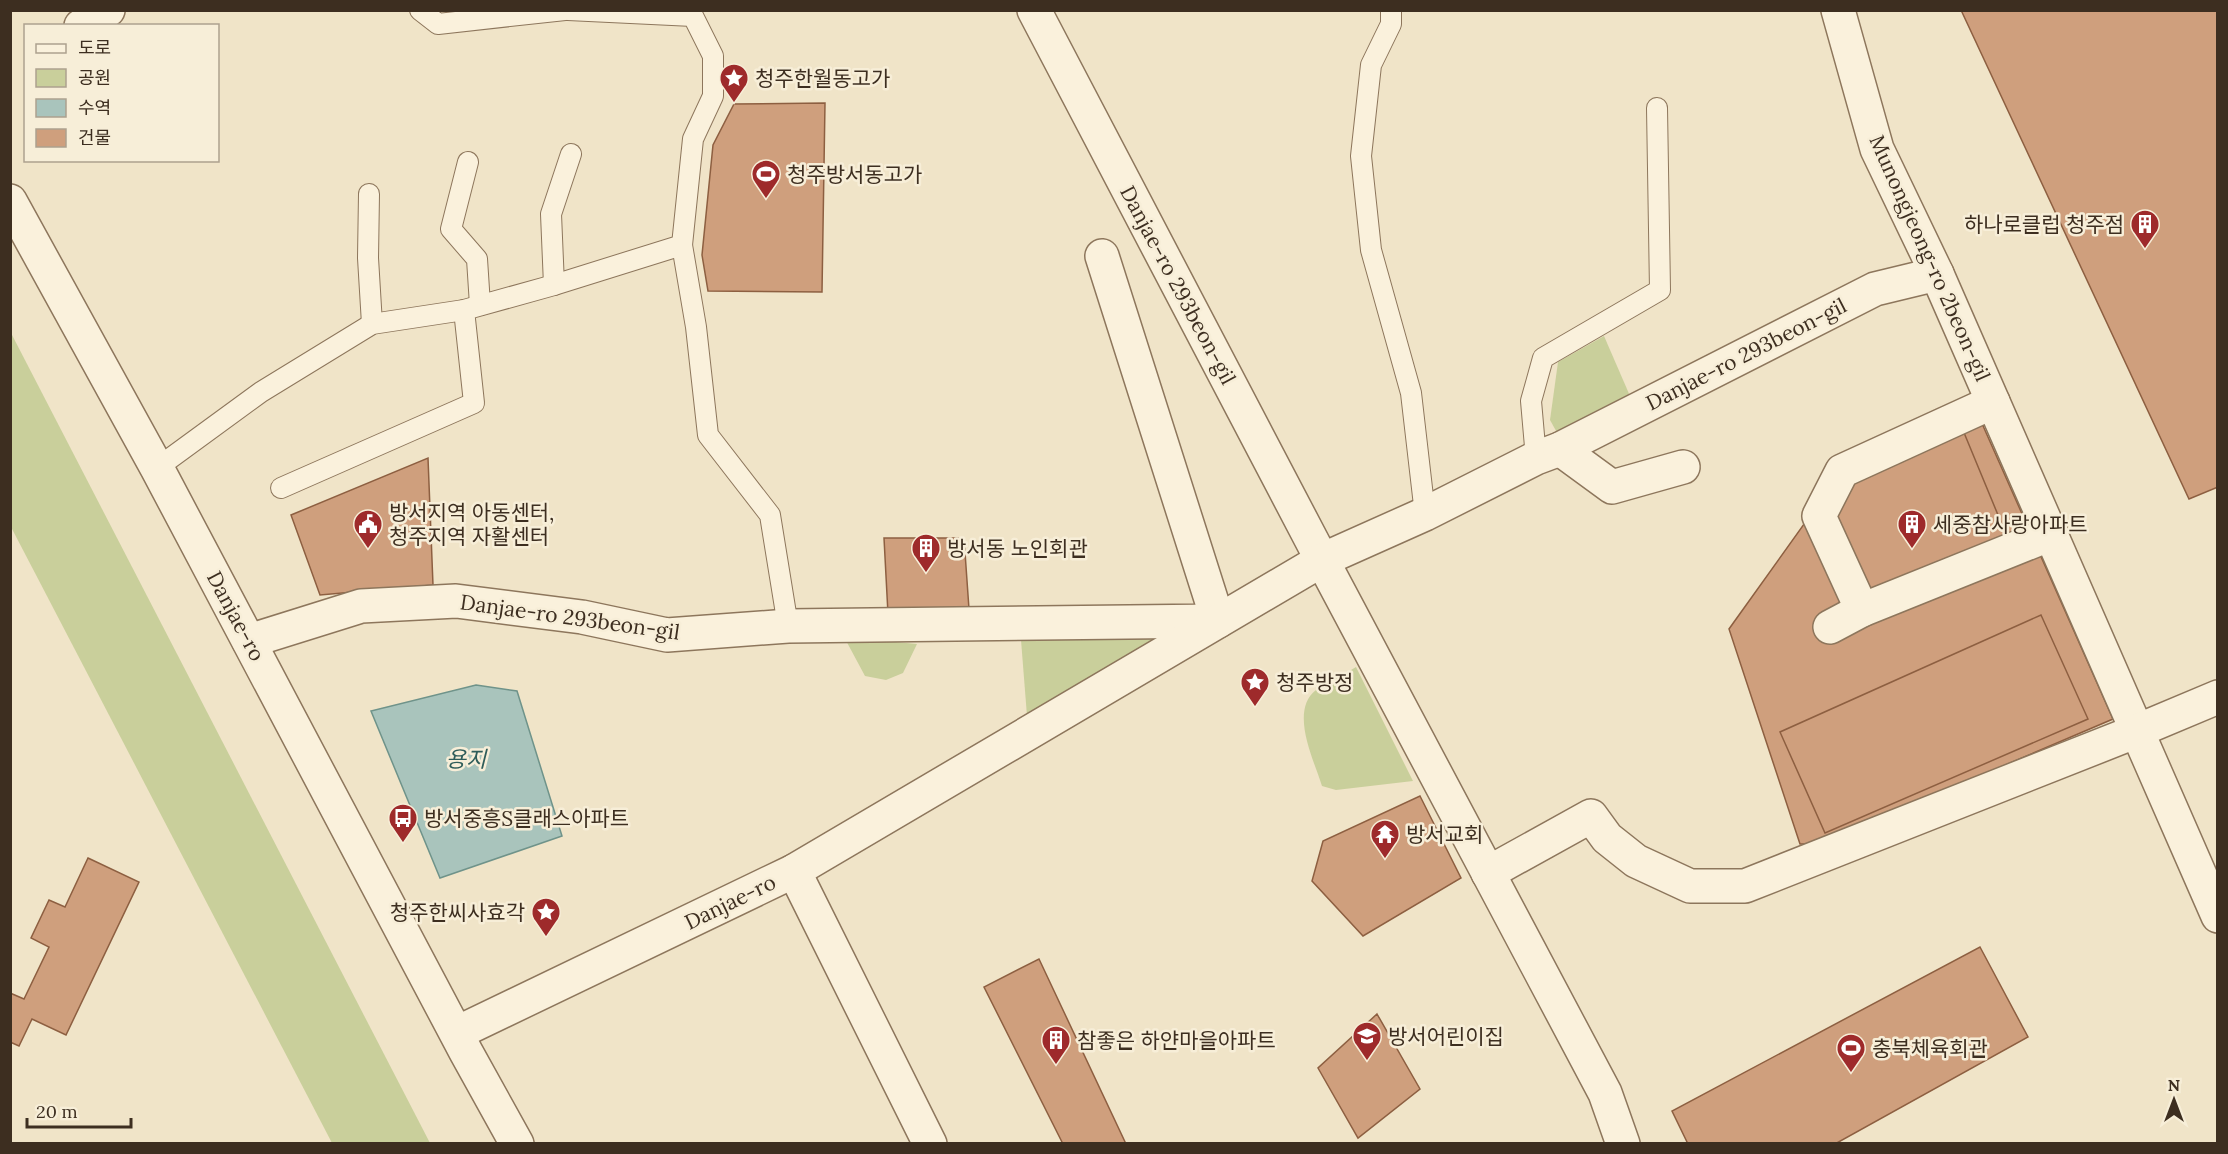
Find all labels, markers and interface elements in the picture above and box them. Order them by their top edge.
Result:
legend [24,24,219,162]
text: 도로 [78,36,111,59]
place icon: 청주한월동고가 [718,62,750,104]
place label: 청주한월동고가 [755,65,890,92]
text: 공원 [78,66,111,89]
text: 수역 [78,96,111,119]
text: 건물 [78,126,111,149]
street label: Munongjeong-ro 2beon-gil [1863,131,1997,385]
sports icon: 청주방서동고가 [750,158,782,200]
place label: 청주방서동고가 [787,161,922,188]
street label: Danjae-ro 293beon-gil [1114,181,1242,389]
building icon: 하나로클럽 청주점 [2129,208,2161,250]
place label: 하나로클럽 청주점 [1964,211,2124,238]
street label: Danjae-ro 293beon-gil [1641,292,1851,416]
place label: 방서지역 아동센터, 청주지역 자활센터 [389,499,554,550]
public building icon: 방서지역 아동센터, 청주지역 자활센터 [352,508,384,550]
building icon: 세중참사랑아파트 [1896,508,1928,550]
place label: 세중참사랑아파트 [1933,511,2088,538]
building icon: 방서동 노인회관 [910,532,942,574]
place label: 방서동 노인회관 [947,535,1088,562]
street label: Danjae-ro [201,566,271,666]
street label: Danjae-ro 293beon-gil [459,588,681,646]
place icon: 청주방정 [1239,666,1271,708]
place label: 청주방정 [1276,669,1353,696]
water label: 용지 [446,745,488,773]
bus stop icon: 방서중흥S클래스아파트 [387,802,419,844]
place label: 방서중흥S클래스아파트 [424,805,629,832]
temple icon: 방서교회 [1369,818,1401,860]
place label: 방서교회 [1406,821,1483,848]
street label: Danjae-ro [680,868,780,936]
place icon: 청주한씨사효각 [530,896,562,938]
place label: 청주한씨사효각 [390,899,525,926]
school or university icon: 방서어린이집 [1351,1020,1383,1062]
place label: 방서어린이집 [1388,1023,1504,1050]
building icon: 참좋은 하얀마을아파트 [1040,1024,1072,1066]
place label: 참좋은 하얀마을아파트 [1077,1027,1276,1054]
sports icon: 충북체육회관 [1835,1032,1867,1074]
place label: 충북체육회관 [1872,1035,1988,1062]
north arrow [2144,1070,2204,1130]
text: N [2168,1075,2180,1095]
scale bar [27,1091,130,1129]
text: 20 m [36,1100,78,1123]

